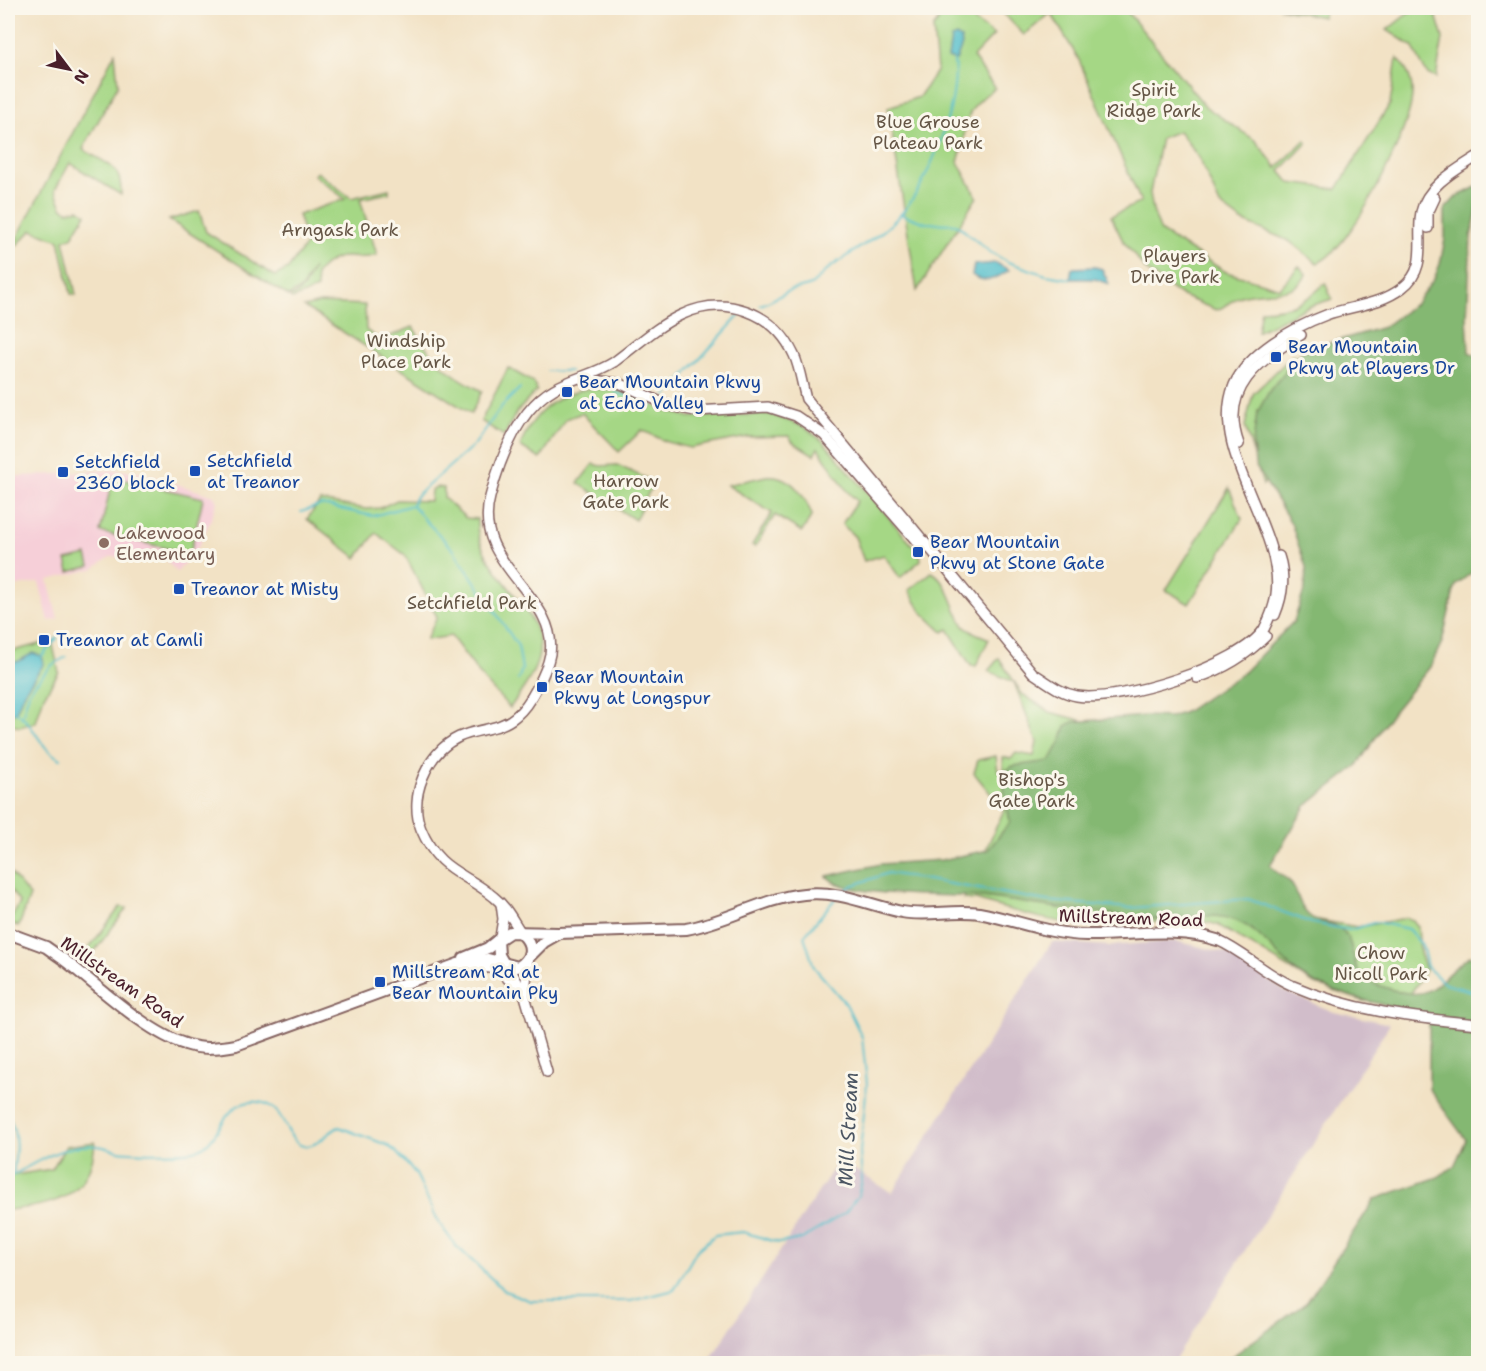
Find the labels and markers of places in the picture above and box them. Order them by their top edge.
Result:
place label: Bear Mountain Pkwy at Players Dr [1288,335,1455,380]
marker: Bear Mountain Pkwy at Players Dr [1269,350,1283,364]
place label: Bear Mountain Pkwy at Echo Valley [579,370,761,415]
marker: Bear Mountain Pkwy at Echo Valley [560,385,574,399]
place label: Setchfield at Treanor [207,449,300,494]
place label: Setchfield 2360 block [75,450,175,495]
marker: Setchfield at Treanor [188,464,202,478]
marker: Setchfield 2360 block [56,465,70,479]
place label: Lakewood Elementary [116,521,215,566]
place label: Bear Mountain Pkwy at Stone Gate [930,530,1105,575]
marker: Lakewood Elementary [97,536,111,550]
marker: Bear Mountain Pkwy at Stone Gate [911,545,925,559]
place label: Treanor at Misty [191,577,339,601]
marker: Treanor at Misty [172,582,186,596]
place label: Treanor at Camli [56,628,203,652]
marker: Treanor at Camli [37,633,51,647]
place label: Bear Mountain Pkwy at Longspur [554,665,711,710]
marker: Bear Mountain Pkwy at Longspur [535,680,549,694]
place label: Millstream Rd at Bear Mountain Pky [392,960,558,1005]
marker: Millstream Rd at Bear Mountain Pky [373,975,387,989]

